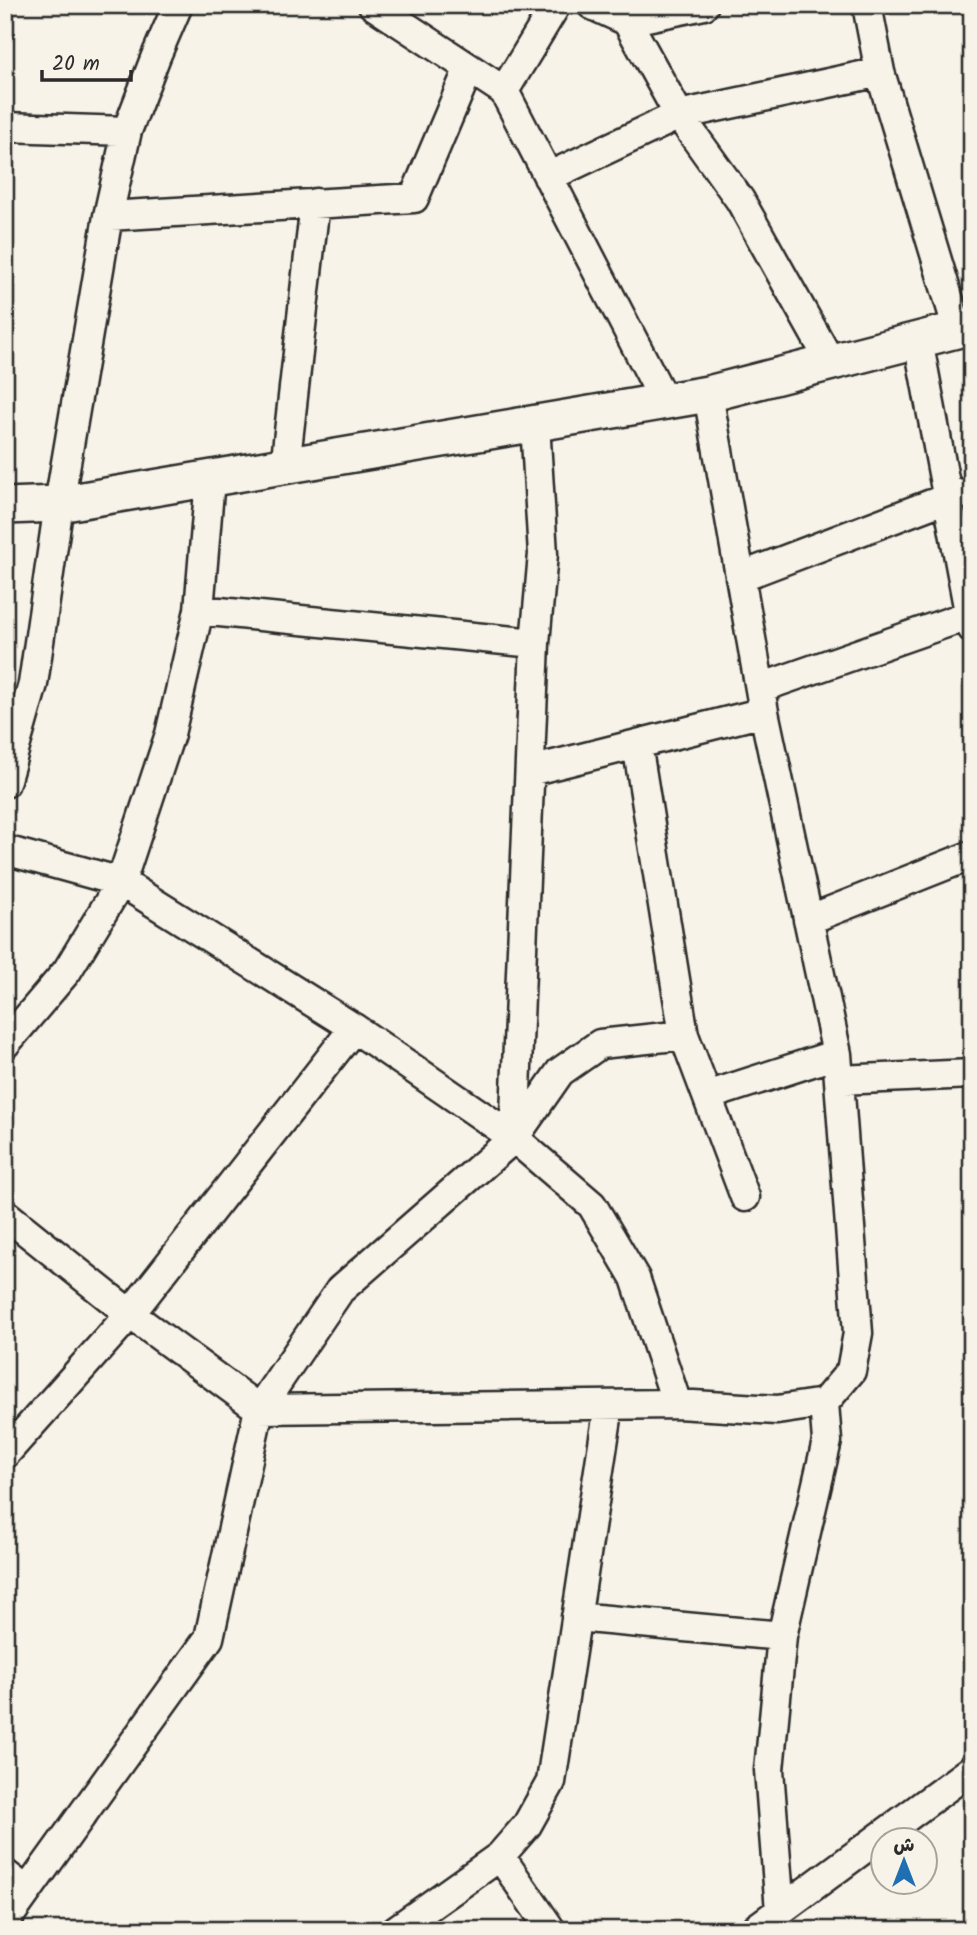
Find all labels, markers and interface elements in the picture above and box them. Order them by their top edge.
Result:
scale bar [42,38,131,82]
text: 20 m [52,48,100,81]
north arrow [869,1826,939,1896]
text: ش [894,1831,915,1861]

